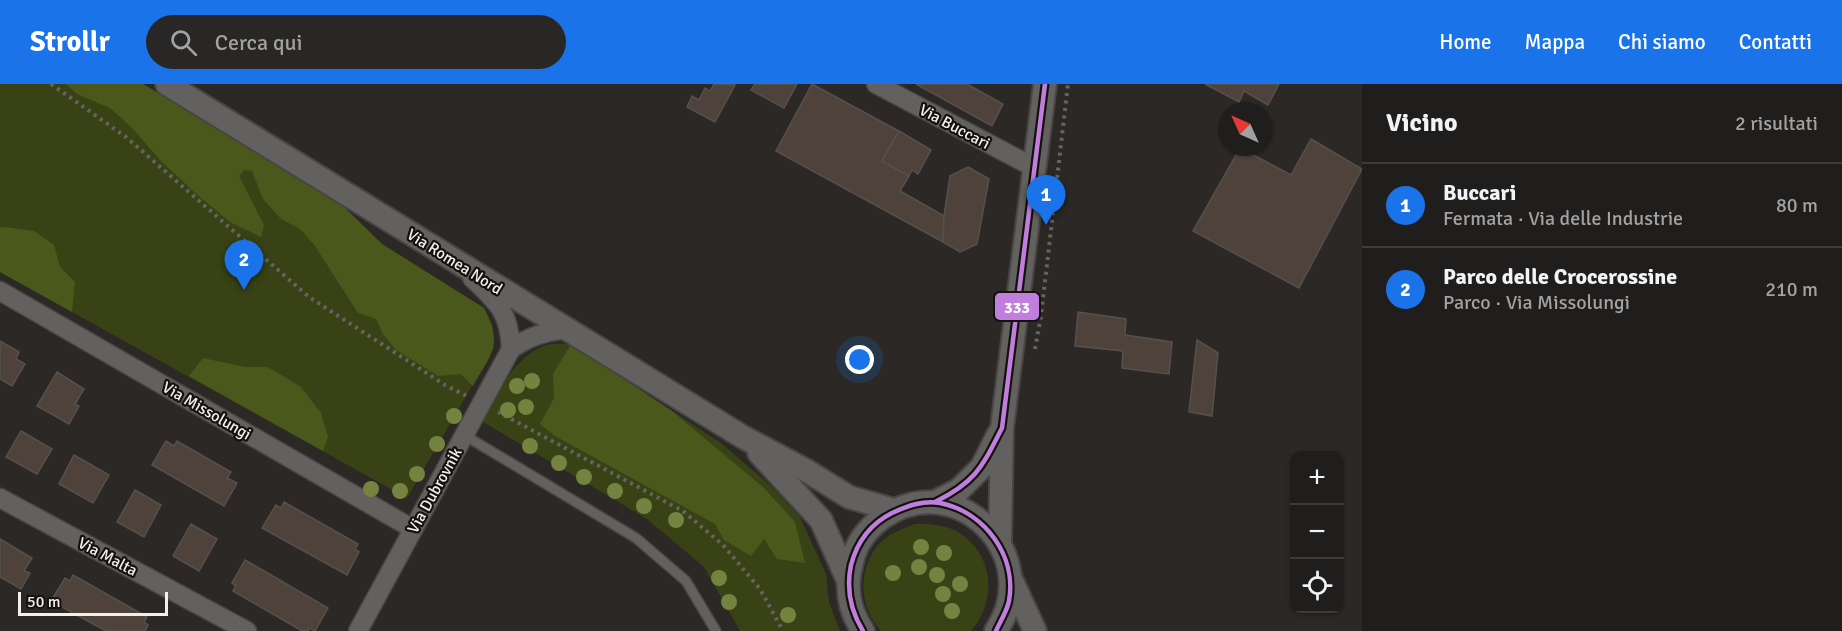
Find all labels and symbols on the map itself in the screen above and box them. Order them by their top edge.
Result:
street label: Via Buccari [916,100,993,154]
north arrow [1218,102,1272,156]
pin: 1 [1026,176,1066,225]
street label: Via Romea Nord [403,225,506,299]
pin: 2 [224,240,264,290]
line badge: 333 [994,292,1040,321]
text: 333 [1004,298,1030,318]
your location [845,345,874,374]
street label: Via Missolungi [158,377,255,444]
street label: Via Dubrovnik [403,444,467,537]
street label: Via Malta [74,533,141,581]
scale bar [18,589,168,616]

